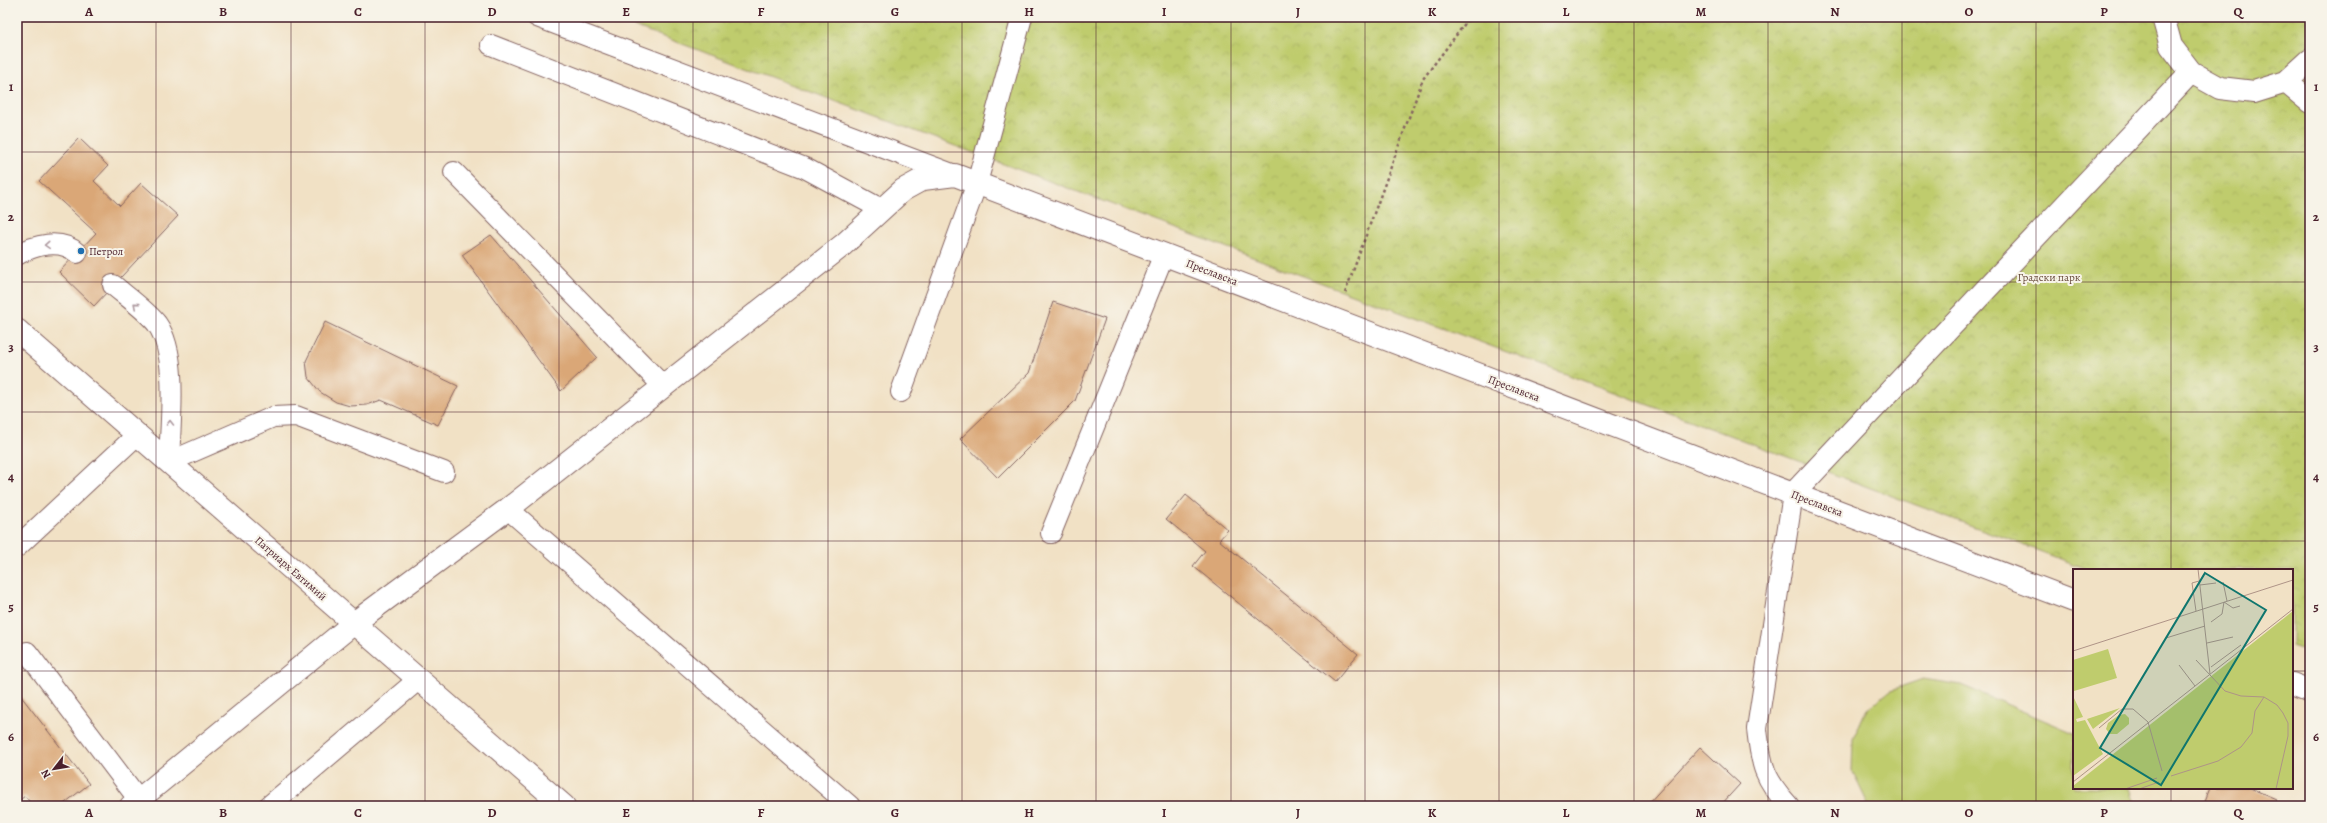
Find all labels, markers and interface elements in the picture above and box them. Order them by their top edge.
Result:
text: A [84,3,94,20]
text: B [219,3,227,20]
text: C [354,3,362,20]
text: D [487,3,497,20]
text: E [622,3,630,20]
text: F [758,3,765,20]
text: G [891,3,899,20]
text: H [1024,3,1034,20]
text: I [1162,3,1167,20]
text: J [1296,3,1300,20]
text: K [1428,3,1437,20]
text: L [1563,3,1570,20]
text: M [1696,3,1707,20]
text: N [1830,3,1840,20]
text: O [1965,3,1974,20]
text: P [2100,3,2108,20]
text: Q [2234,3,2245,20]
text: 1 [9,78,14,95]
text: 1 [2314,78,2319,95]
text: 2 [8,208,15,225]
text: 2 [2313,208,2320,225]
one-way arrow [44,241,50,250]
place label: Петрол [89,244,124,259]
marker: Петрол [76,246,86,256]
street label: Преславска [1184,256,1241,290]
park label: Градски парк [2017,270,2081,285]
one-way arrow [133,303,141,310]
text: 3 [8,338,14,355]
text: 3 [2313,338,2319,355]
street label: Преславска [1486,372,1543,406]
one-way arrow [166,420,174,426]
text: 4 [8,468,14,485]
text: 4 [2313,468,2319,485]
street label: Преславска [1789,487,1846,521]
street label: Патриарх Евтимий [251,533,330,604]
inset map [2073,569,2293,789]
text: 5 [8,598,14,615]
text: 5 [2313,598,2319,615]
text: 6 [8,728,14,745]
text: 6 [2313,728,2319,745]
north arrow [34,749,74,789]
text: N [37,767,54,781]
text: A [84,804,94,821]
text: B [219,804,227,821]
text: C [354,804,362,821]
text: D [487,804,497,821]
text: E [622,804,630,821]
text: F [758,804,765,821]
text: G [891,804,899,821]
text: H [1024,804,1034,821]
text: I [1162,804,1167,821]
text: J [1296,804,1300,821]
text: K [1428,804,1437,821]
text: L [1563,804,1570,821]
text: M [1696,804,1707,821]
text: N [1830,804,1840,821]
text: O [1965,804,1974,821]
text: P [2100,804,2108,821]
text: Q [2234,804,2245,821]

